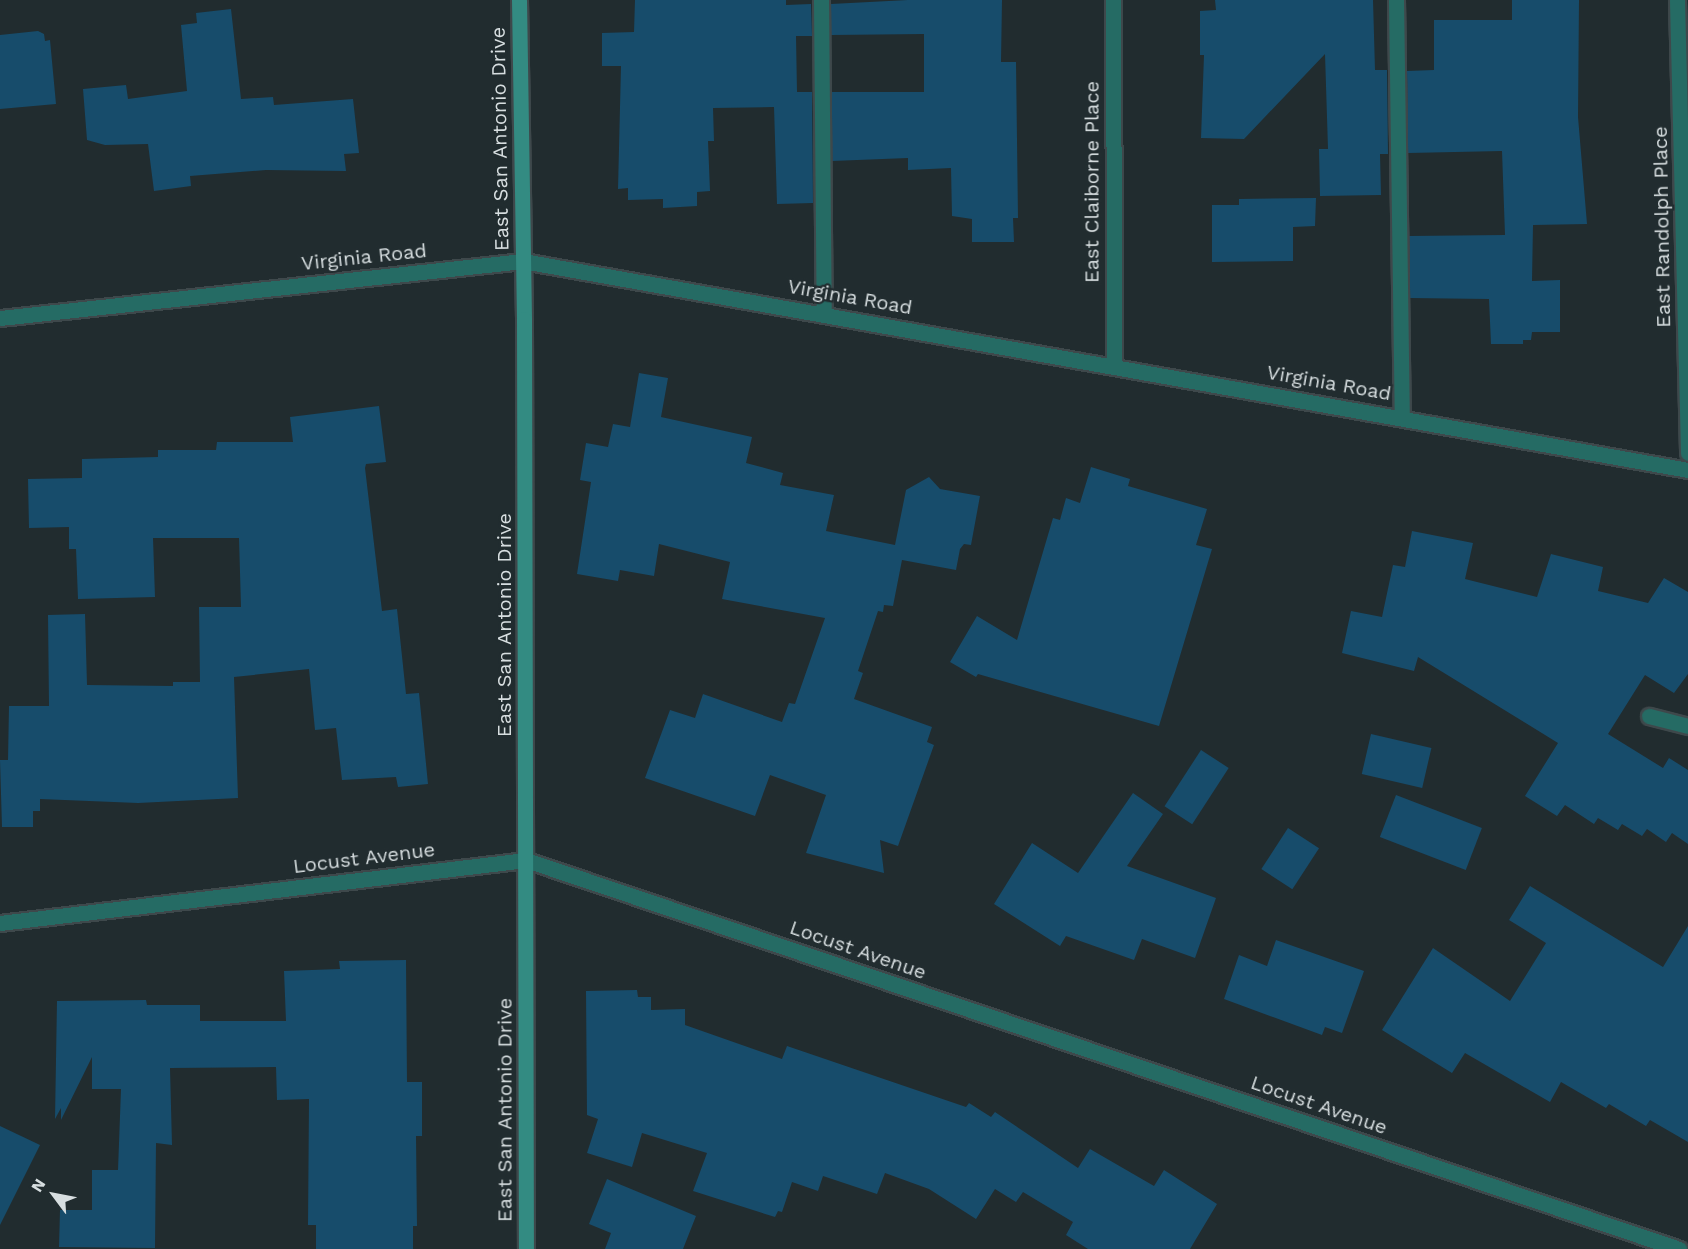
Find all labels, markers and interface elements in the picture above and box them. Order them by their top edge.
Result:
street label: East San Antonio Drive [486,26,514,252]
street label: East Claiborne Place [1080,81,1104,283]
street label: East Randolph Place [1648,126,1676,328]
street label: Virginia Road [300,238,428,276]
street label: Virginia Road [786,274,914,320]
street label: Virginia Road [1265,360,1393,406]
street label: East San Antonio Drive [492,512,516,738]
street label: Locust Avenue [291,837,437,879]
street label: Locust Avenue [786,915,930,985]
street label: East San Antonio Drive [493,997,517,1223]
street label: Locust Avenue [1247,1070,1391,1140]
north arrow [24,1165,84,1225]
text: N [27,1175,50,1195]

